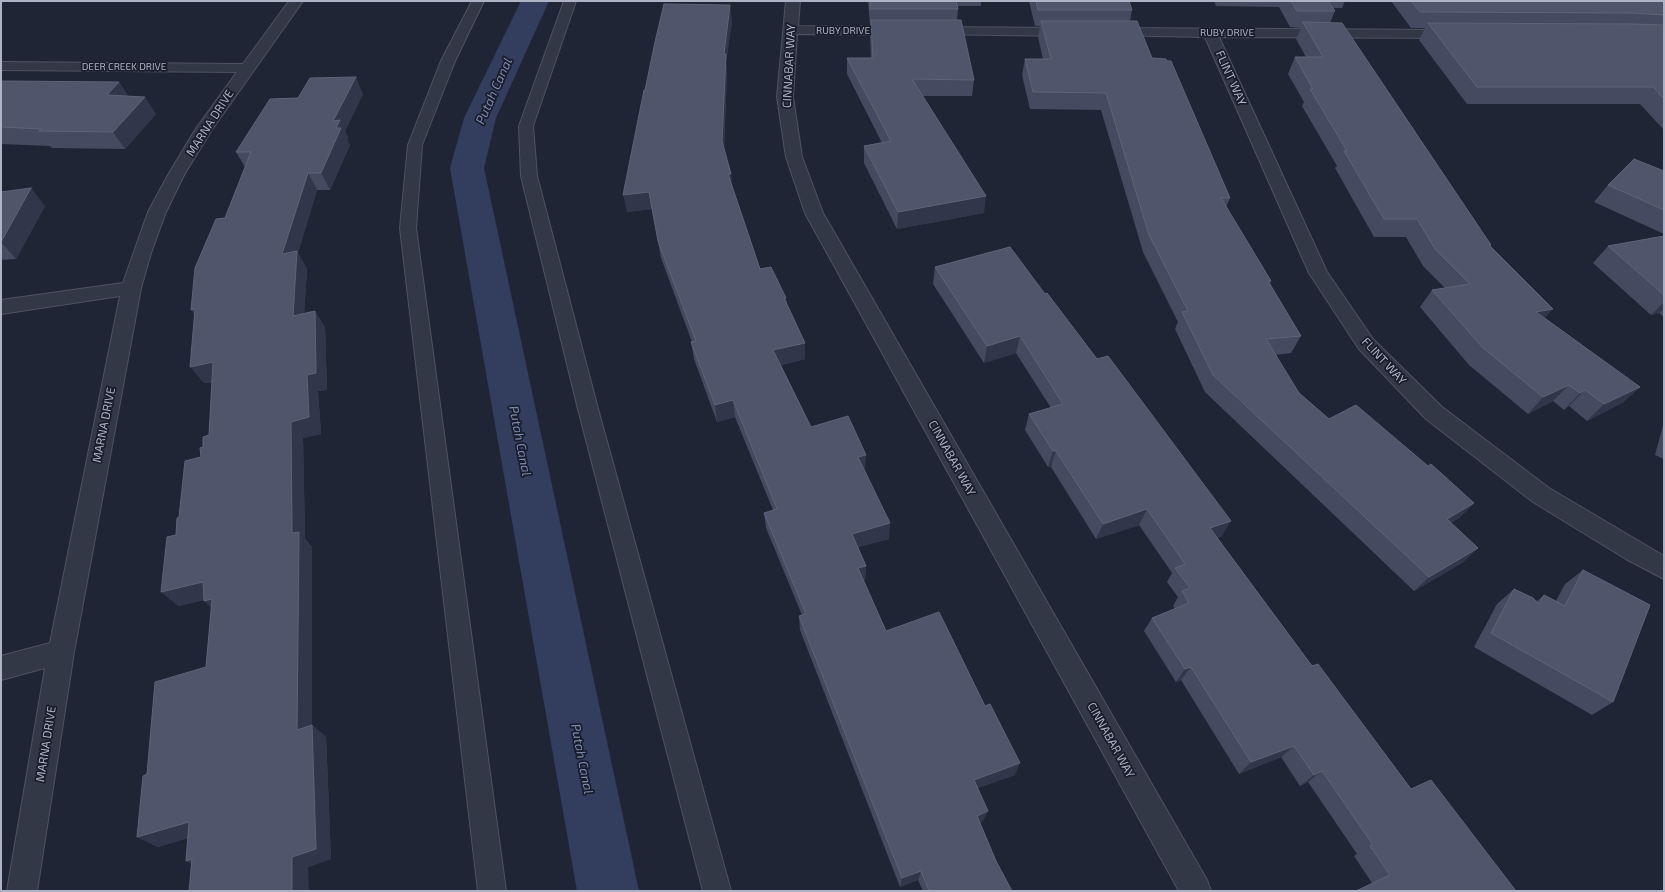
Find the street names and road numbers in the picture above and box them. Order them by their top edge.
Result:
street label: CINNABAR WAY [780,24,798,108]
street label: RUBY DRIVE [816,25,870,37]
street label: RUBY DRIVE [1200,27,1254,39]
street label: FLINT WAY [1212,48,1250,108]
street label: DEER CREEK DRIVE [82,61,166,73]
street label: MARNA DRIVE [183,87,237,159]
street label: FLINT WAY [1359,335,1409,387]
street label: MARNA DRIVE [90,386,118,464]
street label: CINNABAR WAY [925,418,979,498]
street label: CINNABAR WAY [1084,700,1138,780]
street label: MARNA DRIVE [33,705,59,783]

